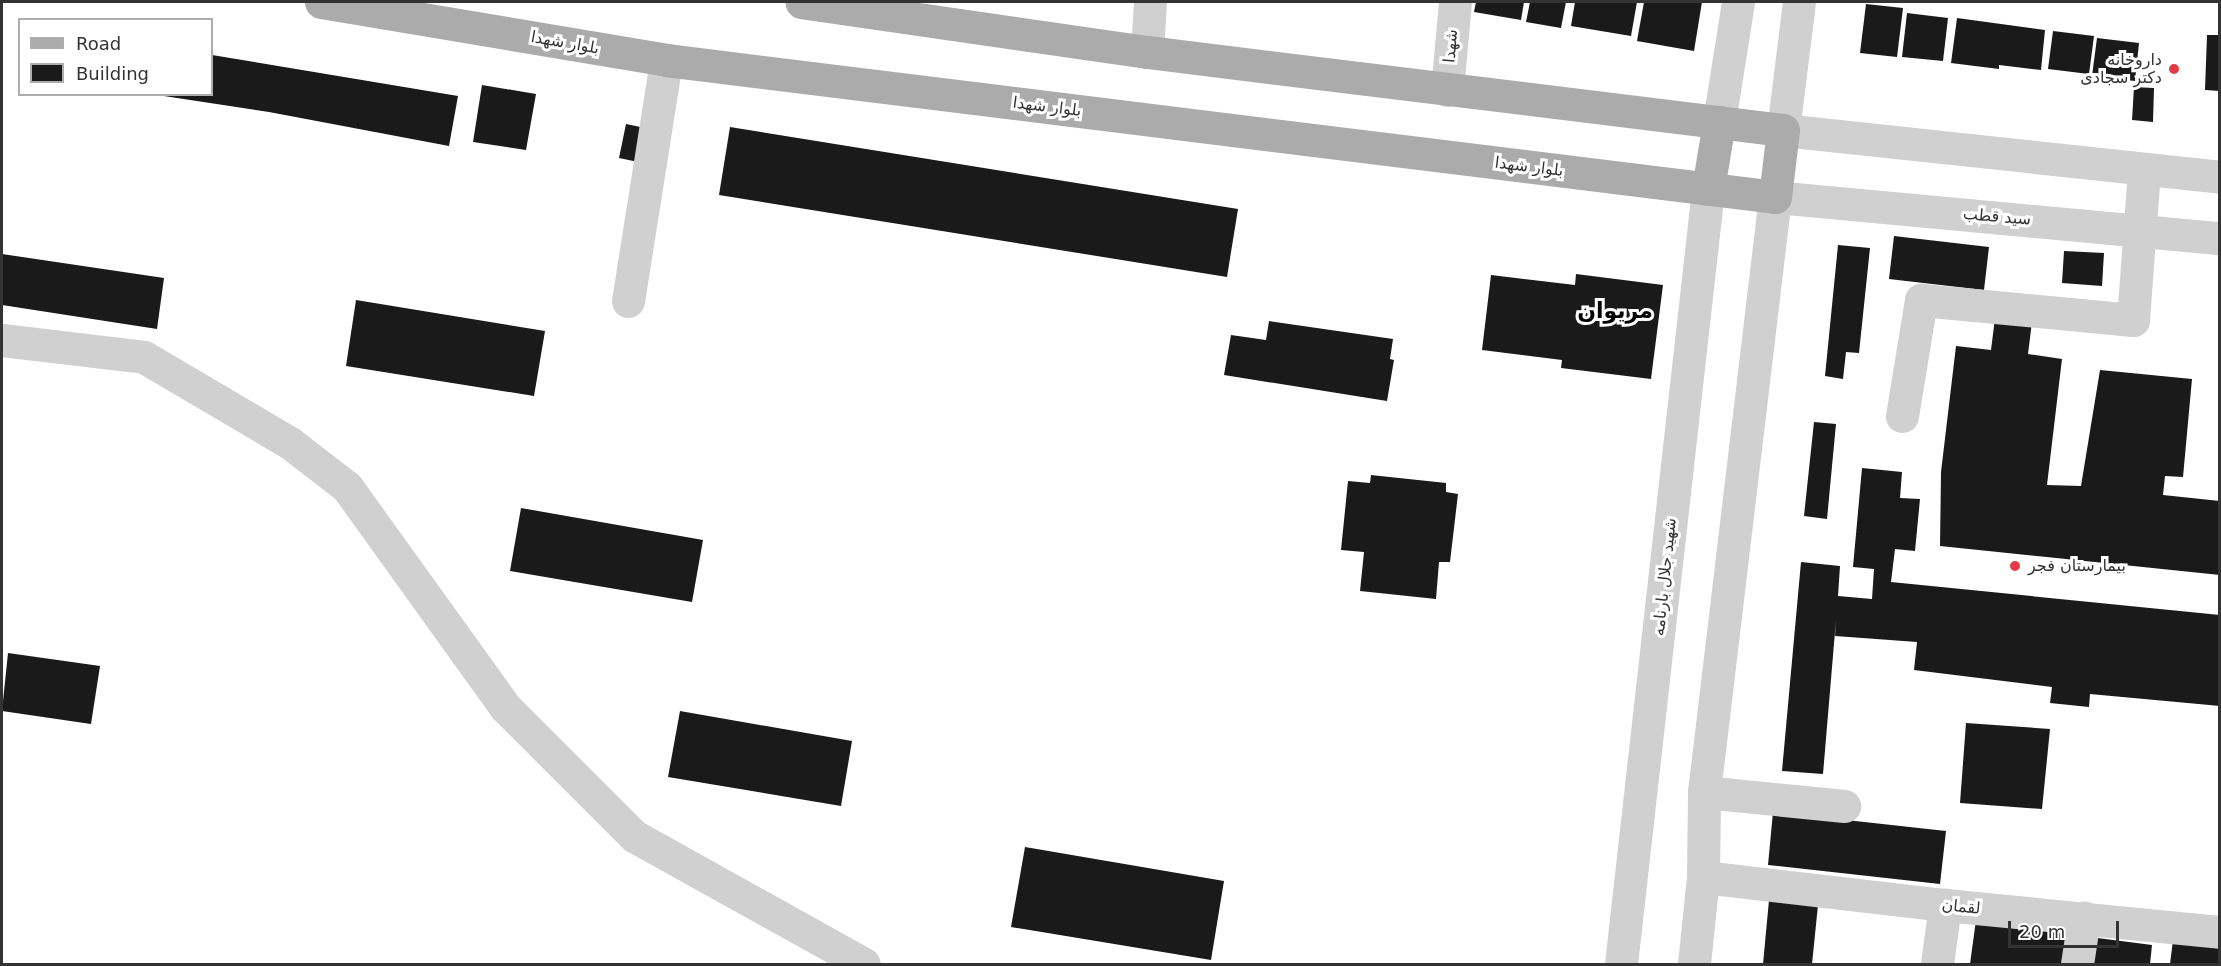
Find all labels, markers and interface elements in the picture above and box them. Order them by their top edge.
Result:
legend [18,18,213,96]
street label: بلوار شهدا [529,28,601,58]
street label: شهدا [1440,28,1462,64]
text: Road [76,33,121,54]
place label: داروخانه دکتر سجادی [2080,50,2162,88]
marker: داروخانه دکتر سجادی [2167,62,2181,76]
text: Building [76,63,149,84]
street label: بلوار شهدا [1012,93,1082,121]
street label: بلوار شهدا [1494,153,1564,181]
street label: سید قطب [1962,204,2032,230]
district label: مریوان [1577,298,1653,324]
street label: شهید جلال بارنامه [1649,517,1681,637]
place label: بیمارستان فجر [2028,556,2126,576]
marker: بیمارستان فجر [2006,557,2024,575]
street label: لقمان [1941,895,1981,919]
scale bar [2011,909,2122,947]
text: 20 m [2019,921,2065,942]

